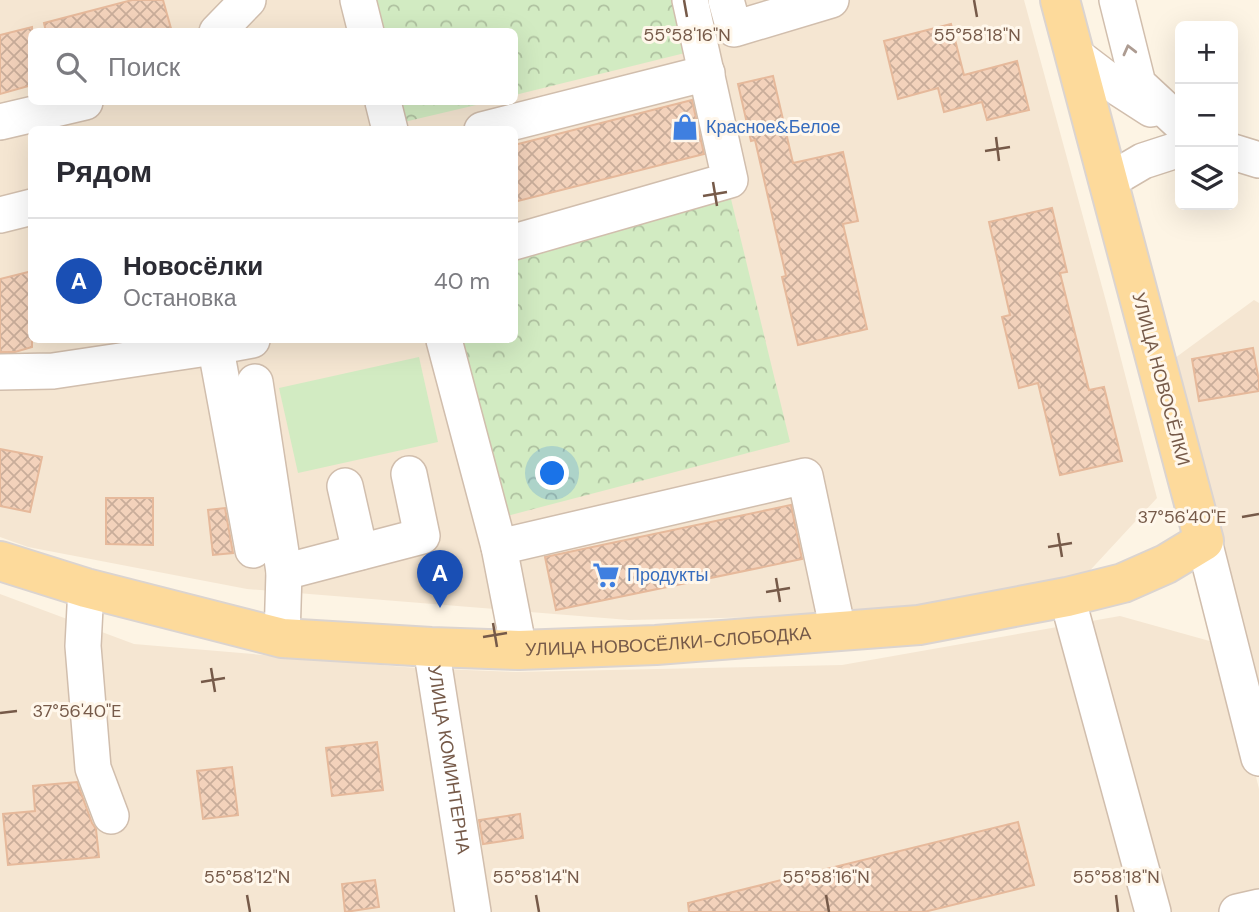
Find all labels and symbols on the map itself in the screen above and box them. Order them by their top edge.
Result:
text: 55°58'16"N [643,23,731,47]
text: 55°58'18"N [933,23,1021,47]
one-way arrow [1123,44,1137,56]
shop icon: Красное&Белое [670,112,700,142]
place label: Красное&Белое [706,115,841,139]
street label: УЛИЦА НОВОСЁЛКИ [1126,290,1196,468]
your location [535,456,569,490]
text: 37°56'40"E [1138,505,1226,529]
pin: A [417,550,463,608]
supermarket icon: Продукты [591,560,621,590]
place label: Продукты [627,563,708,587]
street label: УЛИЦА НОВОСЁЛКИ-СЛОБОДКА [525,621,812,662]
street label: УЛИЦА КОМИНТЕРНА [422,663,476,856]
text: 37°56'40"E [33,699,121,723]
text: 55°58'12"N [204,865,290,889]
text: 55°58'14"N [492,865,580,889]
text: 55°58'16"N [782,865,870,889]
text: 55°58'18"N [1072,865,1160,889]

